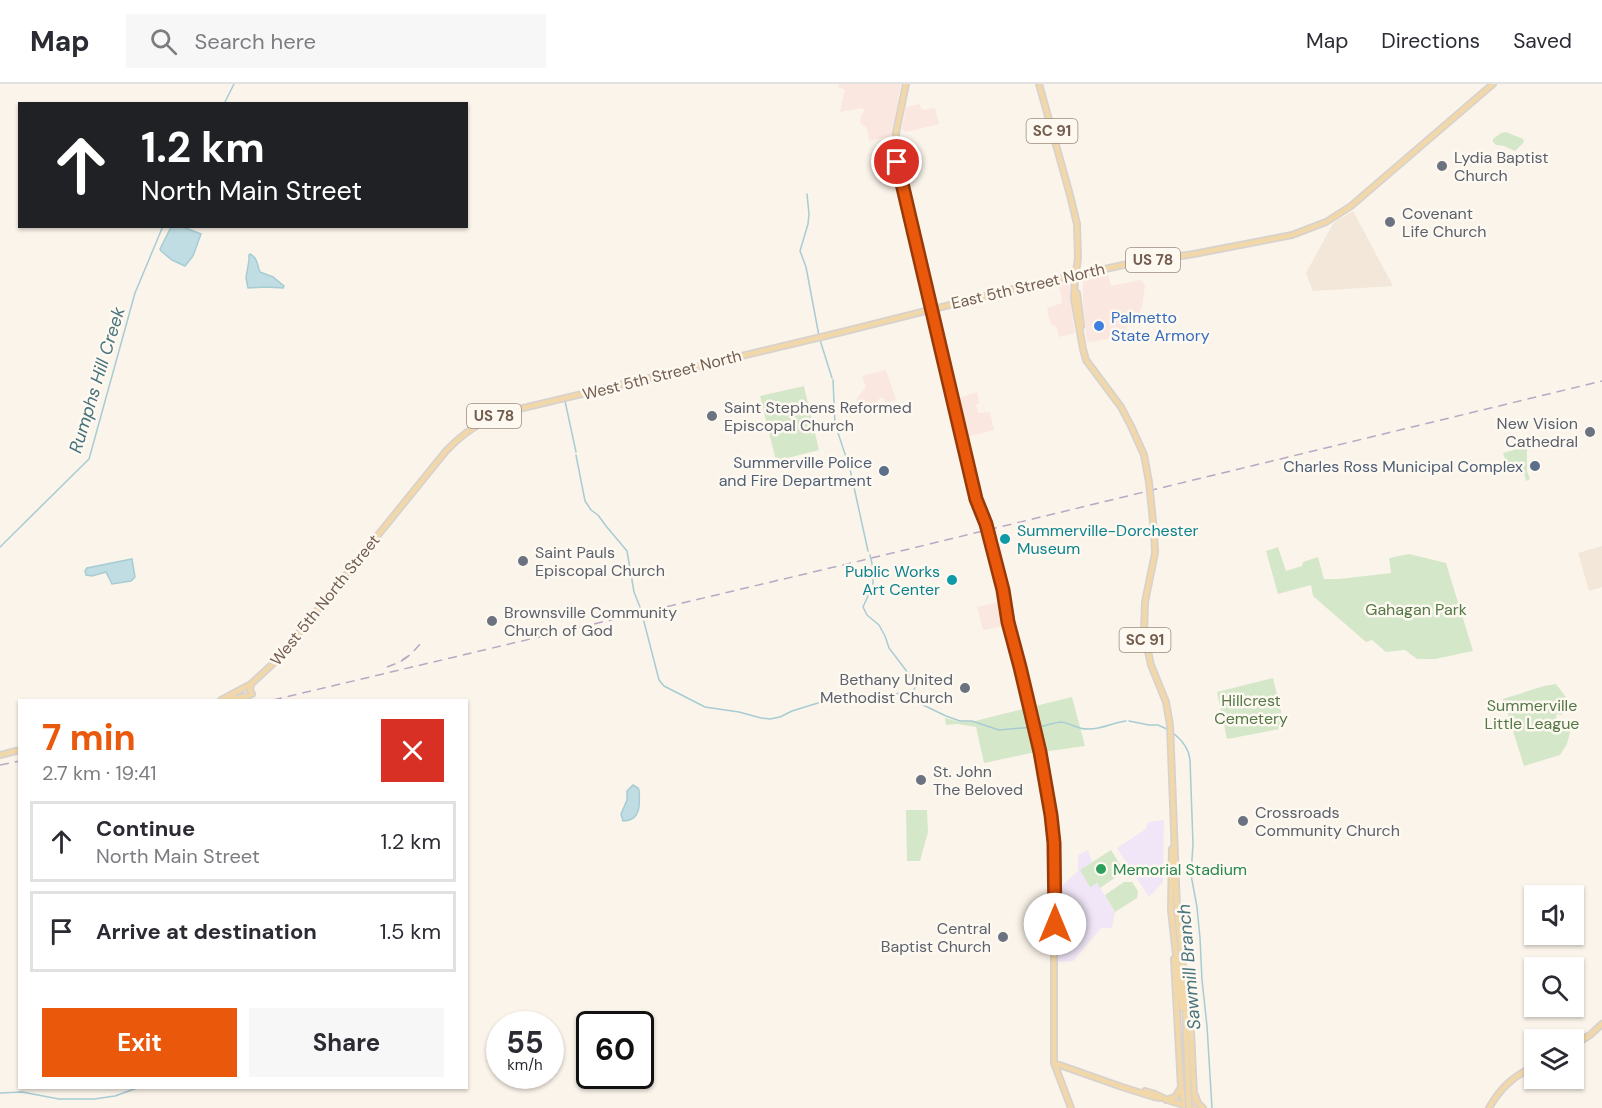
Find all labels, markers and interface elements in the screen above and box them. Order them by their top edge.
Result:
search box [126,14,546,68]
text: Map [30,23,90,60]
icon: search [147,25,180,58]
text: Search here [195,27,316,56]
text: Map [1306,27,1348,55]
text: Directions [1381,27,1480,55]
text: Saved [1513,27,1572,55]
road number: SC 91 [1026,119,1078,143]
text: 1.2 km [141,120,265,175]
icon: ahead [42,126,120,204]
pin [871,136,922,187]
icon: arrive [880,145,913,178]
place label: Lydia Baptist Church [1454,147,1549,186]
marker: Lydia Baptist Church [1435,159,1449,173]
text: North Main Street [141,173,362,208]
place label: Covenant Life Church [1402,203,1487,242]
marker: Covenant Life Church [1383,215,1397,229]
road number: US 78 [1126,248,1180,272]
street label: East 5th Street North [949,258,1107,314]
water label: Rumphs Hill Creek [63,303,131,456]
place label: Palmetto State Armory [1111,307,1210,346]
marker: Palmetto State Armory [1092,319,1106,333]
street label: West 5th Street North [580,345,744,405]
place label: Saint Stephens Reformed Episcopal Church [724,397,912,436]
road number: US 78 [467,404,521,428]
marker: Saint Stephens Reformed Episcopal Church [705,409,719,423]
place label: New Vision Cathedral [1497,413,1578,452]
marker: New Vision Cathedral [1583,425,1597,439]
place label: Summerville Police and Fire Department [719,452,872,491]
place label: Charles Ross Municipal Complex [1283,456,1523,477]
marker: Charles Ross Municipal Complex [1528,459,1542,473]
marker: Summerville Police and Fire Department [877,464,891,478]
place label: Summerville-Dorchester Museum [1017,520,1198,559]
street label: West 5th North Street [266,530,384,670]
marker: Summerville-Dorchester Museum [998,532,1012,546]
place label: Saint Pauls Episcopal Church [535,542,665,581]
marker: Saint Pauls Episcopal Church [516,554,530,568]
place label: Public Works Art Center [845,561,940,600]
marker: Public Works Art Center [945,573,959,587]
park label: Gahagan Park [1365,599,1467,620]
place label: Brownsville Community Church of God [504,602,677,641]
marker: Brownsville Community Church of God [485,614,499,628]
road number: SC 91 [1120,628,1170,652]
place label: Bethany United Methodist Church [820,669,953,708]
marker: Bethany United Methodist Church [958,681,972,695]
park label: Hillcrest Cemetery [1214,690,1288,729]
park label: Summerville Little League [1485,695,1579,734]
text: 7 min [42,714,136,761]
button: close [381,719,444,782]
text: 2.7 km · 19:41 [42,760,157,786]
place label: St. John The Beloved [933,761,1023,800]
marker: St. John The Beloved [914,773,928,787]
place label: Crossroads Community Church [1255,802,1400,841]
text: Continue [96,814,195,843]
marker: Crossroads Community Church [1236,814,1250,828]
icon: ahead [45,825,78,858]
text: 1.2 km [381,827,441,856]
text: North Main Street [96,843,260,869]
place label: Memorial Stadium [1113,859,1247,880]
marker: Memorial Stadium [1094,862,1108,876]
map controls [1524,885,1584,1089]
button: sound [1524,885,1584,945]
position arrow [1023,892,1087,956]
water label: Sawmill Branch [1172,903,1206,1031]
icon: arrive [45,915,78,948]
text: Arrive at destination [96,917,317,946]
text: 1.5 km [380,917,441,946]
place label: Central Baptist Church [881,918,991,957]
marker: Central Baptist Church [996,930,1010,944]
button: search [1524,957,1584,1017]
button: Exit [42,1008,237,1077]
button: Share [249,1008,444,1077]
speed limit sign: 60 [576,1011,654,1089]
text: 55 [506,1023,544,1062]
button: layers [1524,1029,1584,1089]
text: km/h [507,1055,543,1075]

